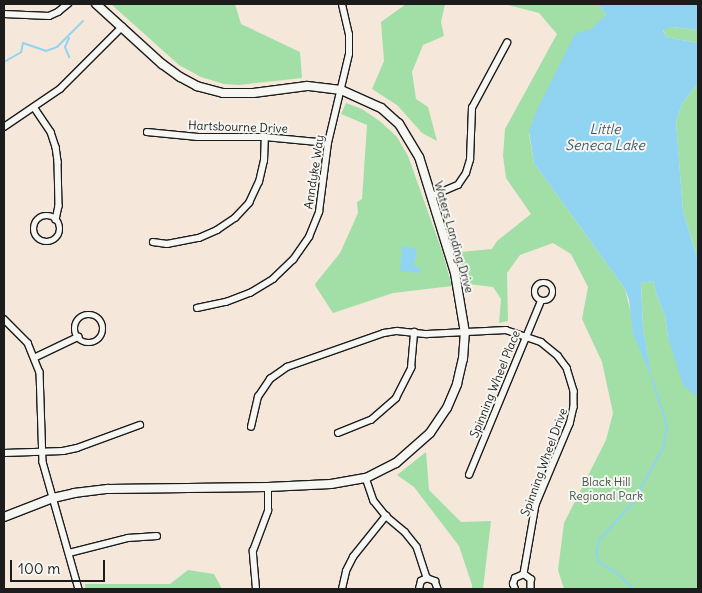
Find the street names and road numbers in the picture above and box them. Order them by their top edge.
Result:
street label: Hartsbourne Drive [188,118,288,136]
street label: Anndyke Way [301,134,327,210]
street label: Waters Landing Drive [431,179,477,295]
street label: Spinning Wheel Place [467,328,523,440]
street label: Spinning Wheel Drive [518,406,570,518]

